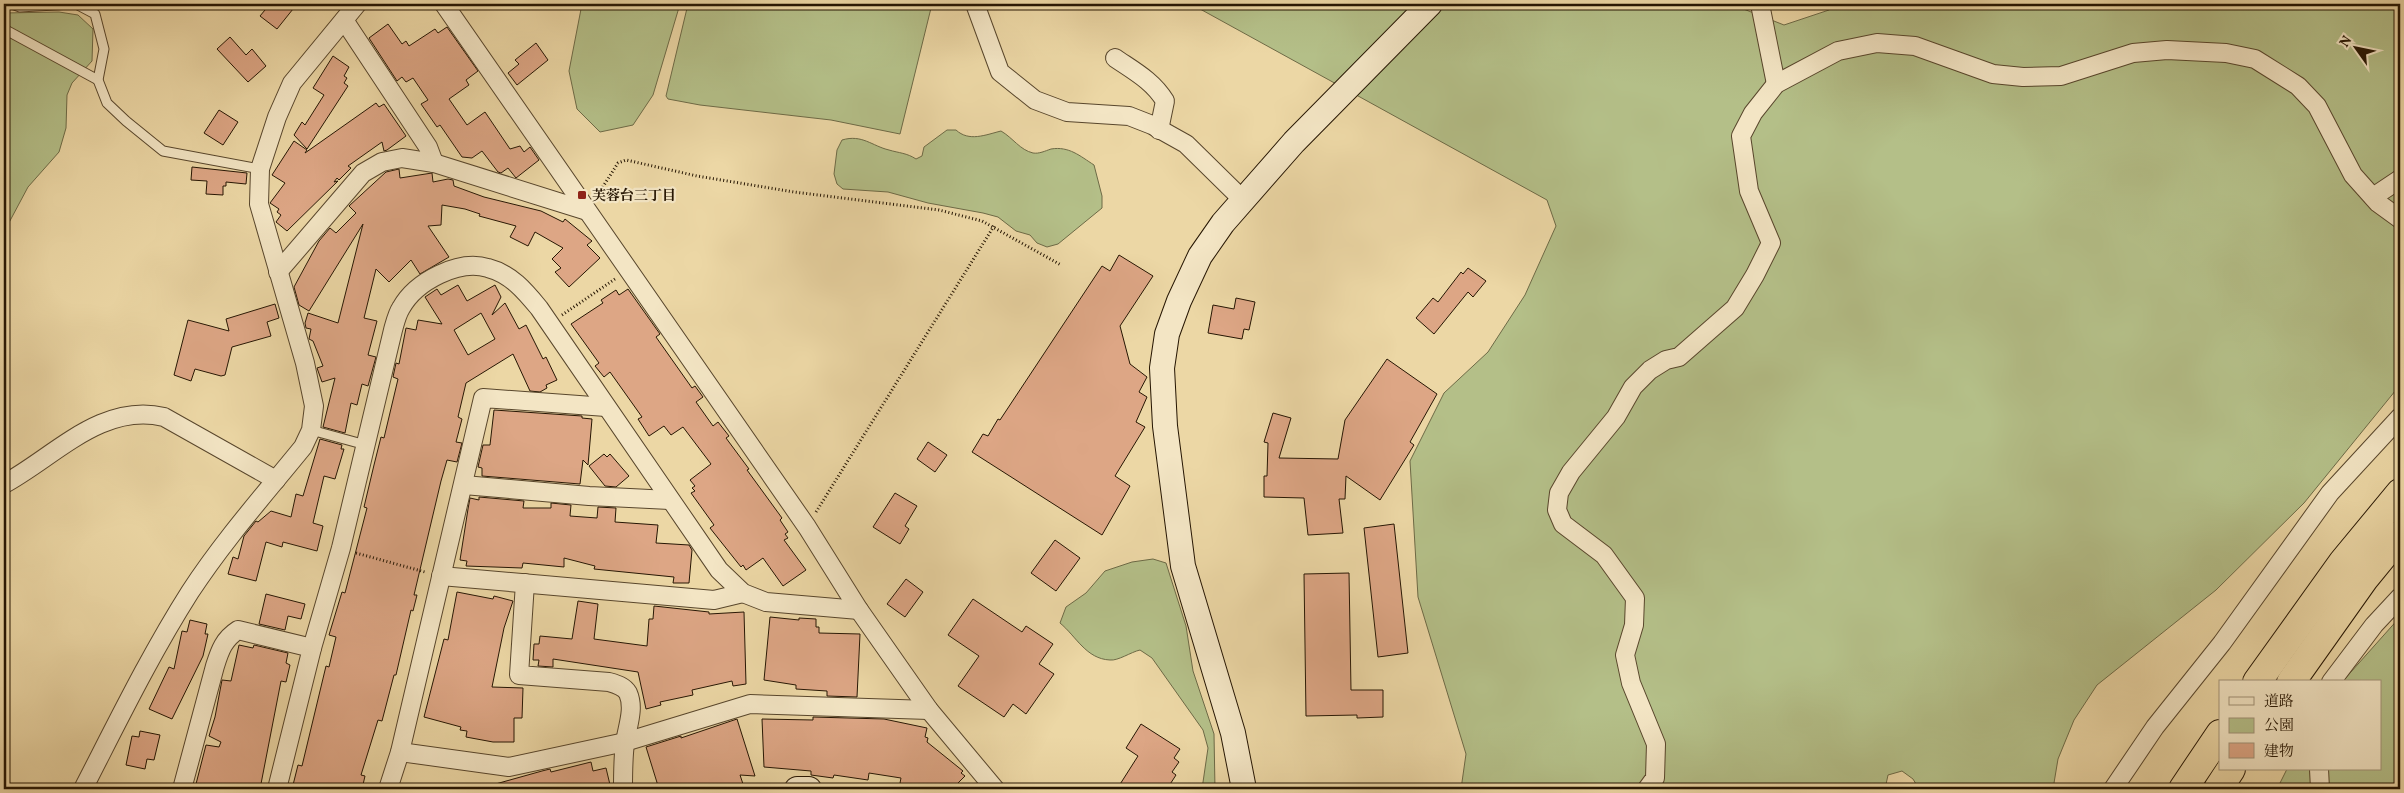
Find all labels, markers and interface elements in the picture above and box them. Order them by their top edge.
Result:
north arrow [2332,22,2382,72]
text: N [2336,32,2357,51]
place label: 芙蓉台三丁目 [592,187,676,206]
marker: 芙蓉台三丁目 [576,189,588,201]
legend [2219,680,2382,770]
text: 道路 [2264,692,2294,713]
text: 公園 [2264,716,2294,737]
text: 建物 [2264,742,2294,763]

